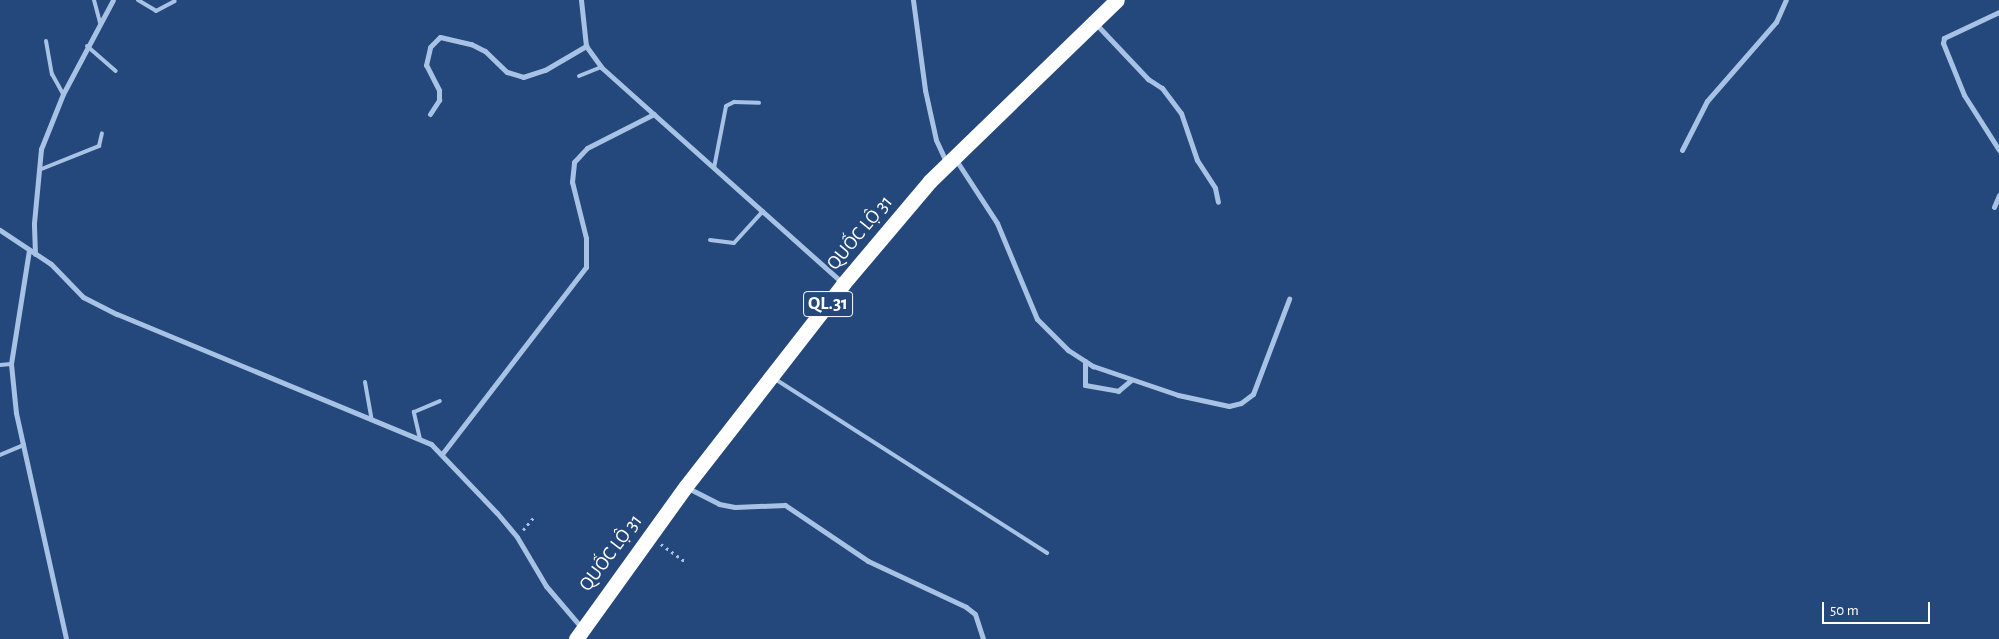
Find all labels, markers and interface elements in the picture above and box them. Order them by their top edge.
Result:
street label: QUỐC LỘ 31 [822,191,898,275]
road number: QL.31 [803,288,853,320]
street label: QUỐC LỘ 31 [574,510,648,596]
scale bar [1824,592,1932,624]
text: 50 m [1830,603,1859,618]

